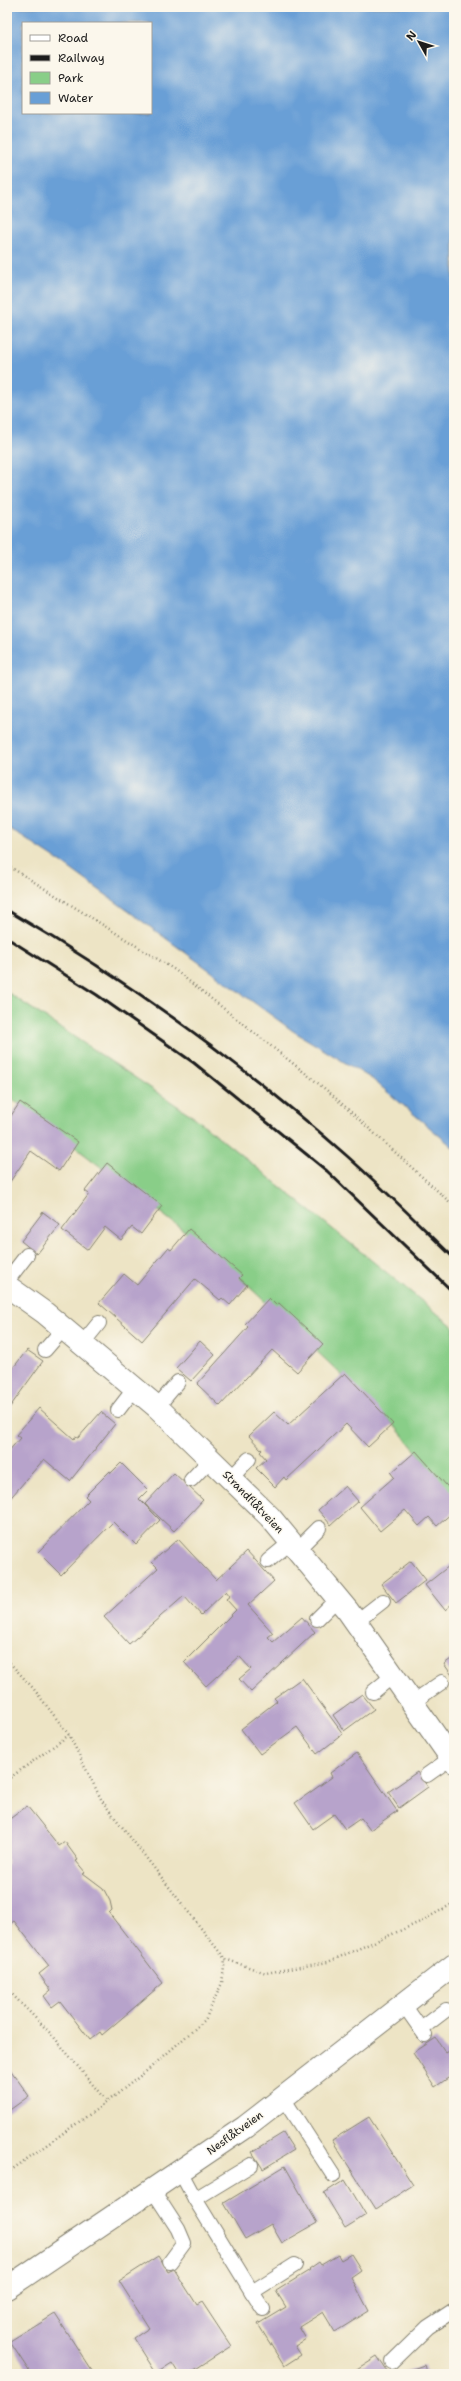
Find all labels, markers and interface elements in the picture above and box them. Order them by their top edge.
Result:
legend [22,22,152,114]
north arrow [399,22,439,62]
text: N [403,28,420,44]
text: Road [58,30,89,46]
text: Railway [58,50,105,66]
text: Park [58,70,84,86]
text: Water [58,90,94,106]
street label: Strandflåtveien [219,1467,287,1537]
street label: Nesflåtveien [204,2107,266,2158]

